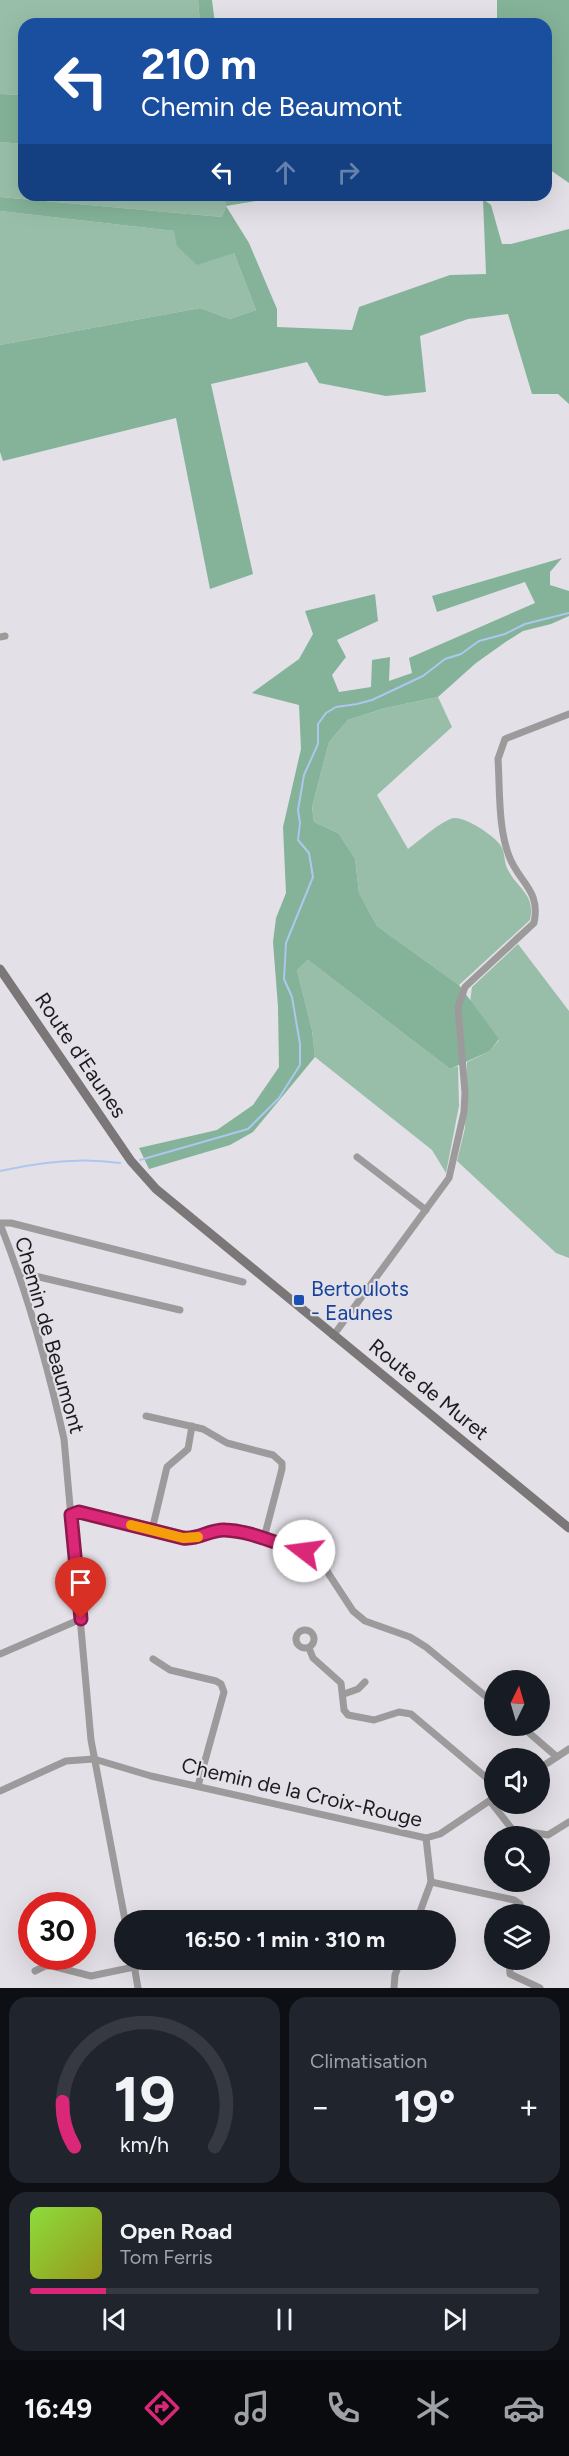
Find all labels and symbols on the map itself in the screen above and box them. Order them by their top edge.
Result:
street label: Route d'Eaunes [30,988,132,1122]
street label: Chemin de Beaumont [10,1234,90,1436]
place label: Bertoulots - Eaunes [311,1276,409,1325]
marker: Bertoulots - Eaunes [292,1293,306,1307]
street label: Route de Muret [364,1333,494,1445]
position arrow [272,1519,336,1583]
pin [55,1557,106,1619]
north arrow [484,1670,550,1736]
street label: Chemin de la Croix-Rouge [179,1752,425,1832]
speed limit sign: 30 [18,1892,96,1970]

